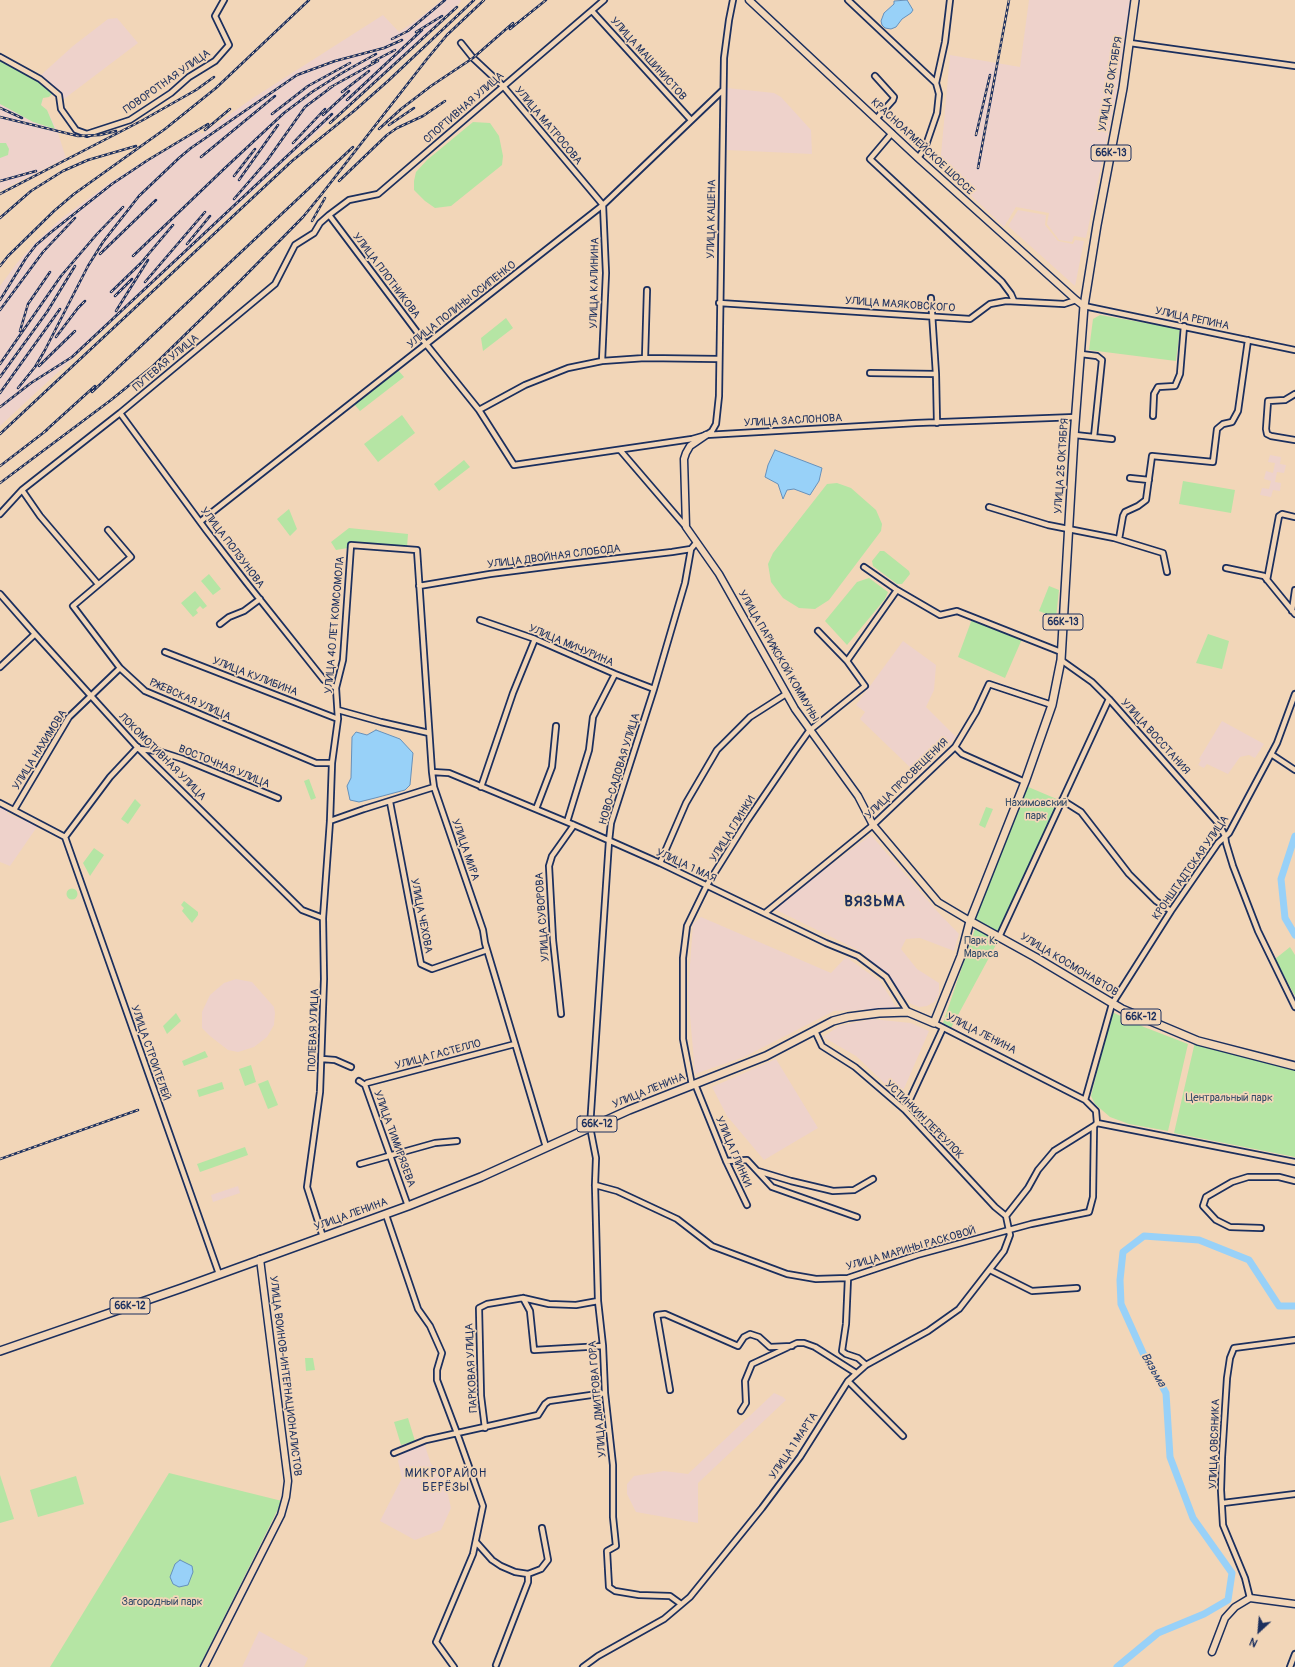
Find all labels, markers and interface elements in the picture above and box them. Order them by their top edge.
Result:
street label: УЛИЦА МАШИНИСТОВ [607,15,689,103]
street label: УЛИЦА 25 ОКТЯБРЯ [1096,36,1126,132]
street label: ПОВОРОТНАЯ УЛИЦА [121,47,213,117]
street label: СПОРТИВНАЯ УЛИЦА [421,69,507,147]
street label: УЛИЦА МАТРОСОВА [511,84,585,168]
street label: КРАСНОАРМЕЙСКОЕ ШОССЕ [868,96,976,198]
road number: 66К-13 [1091,145,1131,161]
street label: УЛИЦА КАШЕНА [705,179,719,259]
street label: УЛИЦА ПЛОТНИКОВА [350,231,422,321]
street label: УЛИЦА КАЛИНИНА [588,237,602,329]
street label: УЛИЦА ПОЛИНЫ ОСИПЕНКО [405,259,519,351]
street label: УЛИЦА МАЯКОВСКОГО [844,295,956,315]
street label: УЛИЦА РЕПИНА [1154,305,1230,333]
street label: ПУТЕВАЯ УЛИЦА [130,332,202,394]
street label: УЛИЦА ЗАСЛОНОВА [743,412,843,430]
street label: УЛИЦА 25 ОКТЯБРЯ [1052,418,1072,514]
street label: УЛИЦА ПОЛЗУНОВА [197,505,267,591]
street label: УЛИЦА ДВОЙНАЯ СЛОБОДА [487,542,621,572]
street label: УЛИЦА 40 ЛЕТ КОМСОМОЛА [322,556,348,694]
street label: УЛИЦА ПАРИЖСКОЙ КОММУНЫ [735,588,821,724]
road number: 66К-13 [1043,614,1083,630]
street label: УЛИЦА МИЧУРИНА [527,622,615,670]
street label: УЛИЦА КУЛИБИНА [210,655,300,699]
street label: РЖЕВСКАЯ УЛИЦА [147,676,233,724]
street label: УЛИЦА ВОССТАНИЯ [1118,697,1192,777]
street label: УЛИЦА НАХИМОВА [10,707,70,793]
street label: ЛОКОМОТИВНАЯ УЛИЦА [115,710,209,804]
street label: НОВО-САДОВАЯ УЛИЦА [597,711,643,827]
street label: УЛИЦА ПРОСВЕЩЕНИЯ [863,736,951,822]
street label: ВОСТОЧНАЯ УЛИЦА [176,743,272,791]
street label: УЛИЦА ГЛИНКИ [707,793,759,865]
park label: Нахимовский парк [1005,796,1067,822]
street label: КРОНШТАДТСКАЯ УЛИЦА [1150,813,1232,923]
street label: УЛИЦА МИРА [448,817,482,883]
street label: УЛИЦА 1 МАЯ [654,846,718,886]
street label: УЛИЦА СУВОРОВА [533,872,553,962]
street label: УЛИЦА ЧЕХОВА [407,878,435,954]
district label: ВЯЗЬМА [844,893,906,911]
street label: УЛИЦА КОСМОНАВТОВ [1018,931,1120,999]
park label: Парк К. Маркса [964,934,998,960]
street label: ПОЛЕВАЯ УЛИЦА [306,988,322,1072]
street label: УЛИЦА СТРОИТЕЛЕЙ [128,1004,172,1102]
road number: 66К-12 [1121,1009,1161,1025]
street label: УЛИЦА ЛЕНИНА [944,1011,1018,1057]
street label: УЛИЦА ГАСТЕЛЛО [394,1037,482,1073]
street label: УЛИЦА ЛЕНИНА [611,1070,687,1112]
street label: УСТИНКИН ПЕРЕУЛОК [882,1078,966,1162]
street label: УЛИЦА ТИМИРЯЗЕВА [370,1089,418,1189]
park label: Центральный парк [1185,1091,1273,1105]
street label: УЛИЦА ГЛИНКИ [712,1115,754,1189]
road number: 66К-12 [577,1116,617,1132]
street label: УЛИЦА ЛЕНИНА [313,1196,389,1234]
street label: УЛИЦА МАРИНЫ РАСКОВОЙ [845,1224,977,1274]
street label: УЛИЦА ВОИНОВ-ИНТЕРНАЦИОНАЛИСТОВ [266,1275,304,1477]
road number: 66К-12 [110,1298,150,1314]
street label: ПАРКОВАЯ УЛИЦА [463,1323,481,1413]
street label: УЛИЦА ДМИТРОВА ГОРА [586,1340,610,1458]
water label: Вязьма [1137,1350,1169,1390]
street label: УЛИЦА ОВСЯНИКА [1207,1399,1223,1489]
street label: УЛИЦА 1 МАРТА [767,1410,821,1482]
district label: МИКРОРАЙОН БЕРЁЗЫ [405,1467,487,1495]
park label: Загородный парк [122,1595,202,1609]
north arrow [1239,1611,1279,1651]
text: N [1247,1635,1260,1650]

